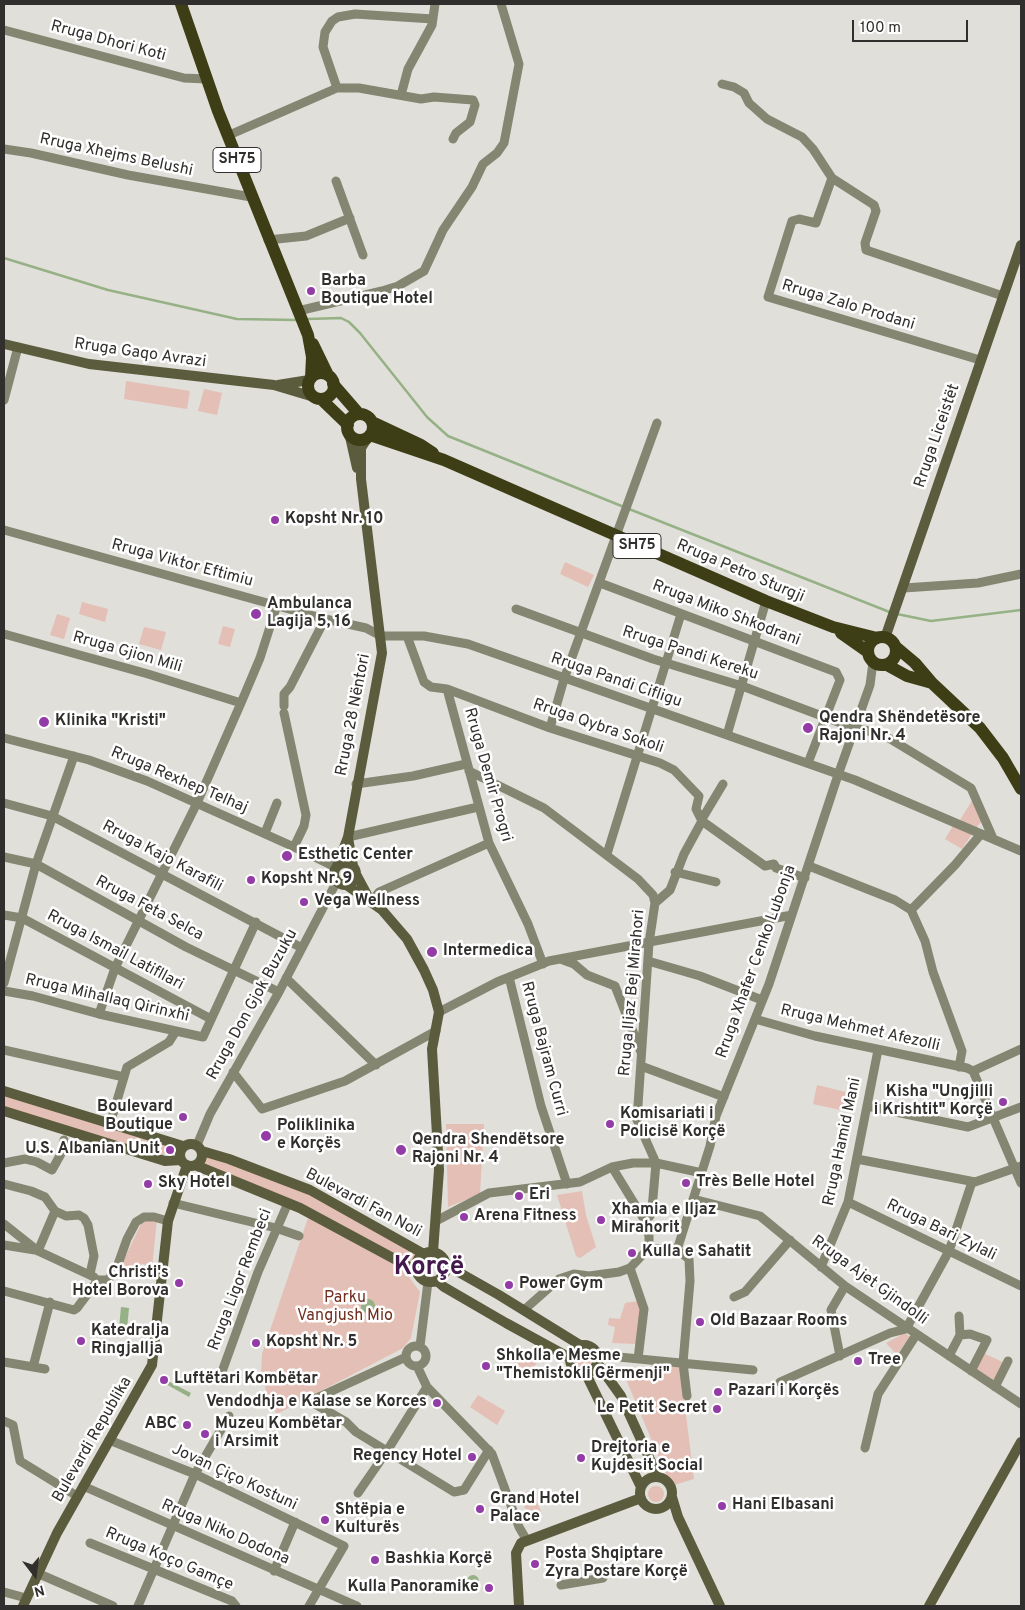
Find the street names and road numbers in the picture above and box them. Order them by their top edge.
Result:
street label: Rruga Dhori Koti [48,17,168,67]
street label: Rruga Xhejms Belushi [38,130,194,182]
road number: SH75 [213,148,261,172]
street label: Rruga Zalo Prodani [779,277,917,335]
street label: Rruga Gaqo Avrazi [73,335,207,373]
street label: Rruga Liceistët [911,382,965,490]
road number: SH75 [613,534,661,558]
street label: Rruga Viktor Eftimiu [109,536,255,592]
street label: Rruga Petro Sturgji [673,536,807,608]
street label: Rruga Miko Shkodrani [649,577,803,651]
street label: Rruga Pandi Kereku [620,623,760,685]
street label: Rruga Gjion Mili [70,628,184,678]
street label: Rruga Pandi Cifligu [548,650,684,712]
street label: Rruga 28 Nëntori [333,652,375,778]
street label: Rruga Qybra Sokoli [530,696,666,758]
street label: Rruga Demir Progri [459,706,515,844]
street label: Rruga Rexhep Telhaj [108,743,250,819]
street label: Rruga Kajo Karafili [98,817,226,897]
street label: Rruga Xhafer Cenko Lubonja [713,863,801,1061]
street label: Rruga Feta Selca [92,872,206,946]
street label: Rruga Ismail Latifllari [43,907,187,995]
street label: Rruga Iljaz Bej Mirahori [616,909,650,1077]
street label: Rruga Don Gjok Buzuku [204,926,302,1084]
street label: Rruga Mihallaq Qirinxhi [23,971,191,1027]
street label: Rruga Bajram Curri [516,980,570,1118]
street label: Rruga Mehmet Afezolli [778,1001,942,1057]
street label: Rruga Hamid Mani [820,1076,866,1208]
street label: Bulevardi Fan Noli [302,1165,424,1243]
street label: Rruga Bari Zylali [883,1196,999,1266]
street label: Rruga Ligor Rembeci [205,1206,277,1354]
street label: Rruga Ajet Gjindolli [807,1232,931,1330]
street label: Bulevardi Republika [49,1374,137,1506]
street label: Jovan Çiço Kostuni [168,1441,300,1515]
street label: Rruga Niko Dodona [158,1496,292,1570]
street label: Rruga Koço Gamçe [102,1524,236,1596]

